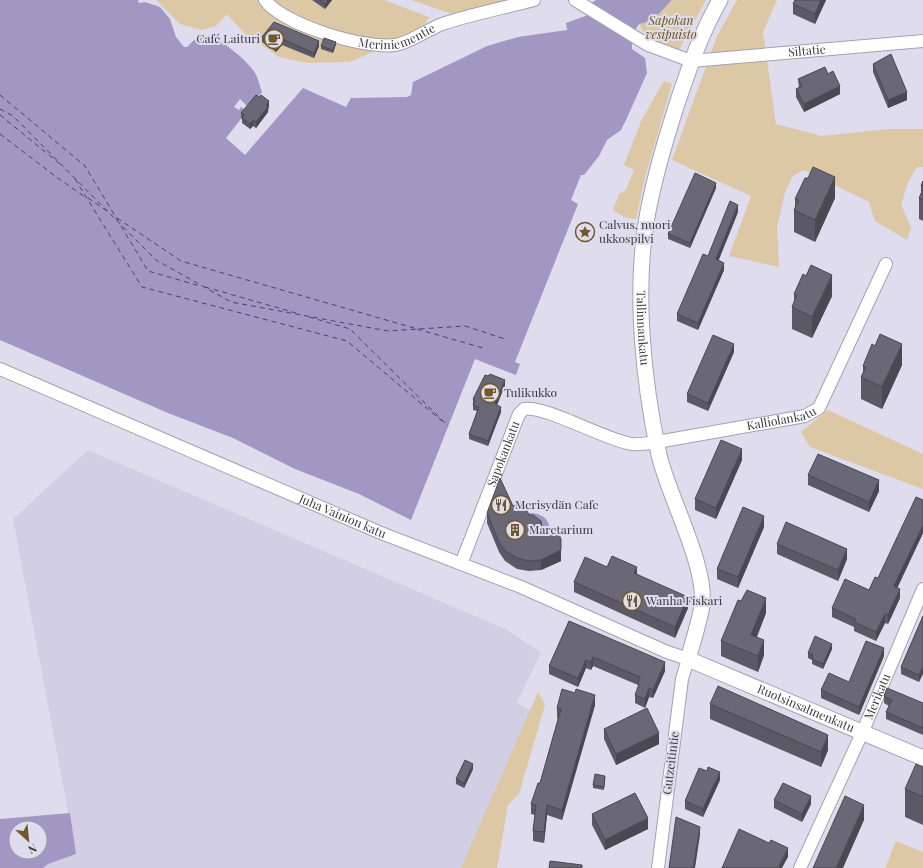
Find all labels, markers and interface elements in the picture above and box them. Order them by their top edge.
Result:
park label: Sapokan vesipuisto [645,12,697,42]
street label: Meriniementie [357,20,437,52]
cafe icon: Café Laituri [263,28,285,50]
place label: Café Laituri [196,30,260,46]
street label: Siltatie [787,40,826,60]
place label: Calvus, nuori ukkospilvi [599,216,671,246]
place icon: Calvus, nuori ukkospilvi [574,221,596,243]
street label: Tallinnankatu [634,290,654,366]
cafe icon: Tulikukko [479,382,501,404]
place label: Tulikukko [504,384,558,400]
street label: Kalliolankatu [745,402,819,433]
street label: Sapokankatu [483,418,523,489]
street label: Juha Vainion katu [296,489,389,541]
restaurant icon: Merisydän Cafe [490,494,512,516]
place label: Merisydän Cafe [515,496,599,512]
building icon: Maretarium [504,519,526,541]
place label: Maretarium [529,521,594,537]
restaurant icon: Wanha Fiskari [621,590,643,612]
place label: Wanha Fiskari [645,592,723,608]
street label: Merikatu [860,671,893,722]
street label: Ruotsinsalmenkatu [755,680,857,735]
street label: Gutzeitintie [658,730,682,795]
north arrow [8,820,48,860]
text: N [26,841,40,858]

